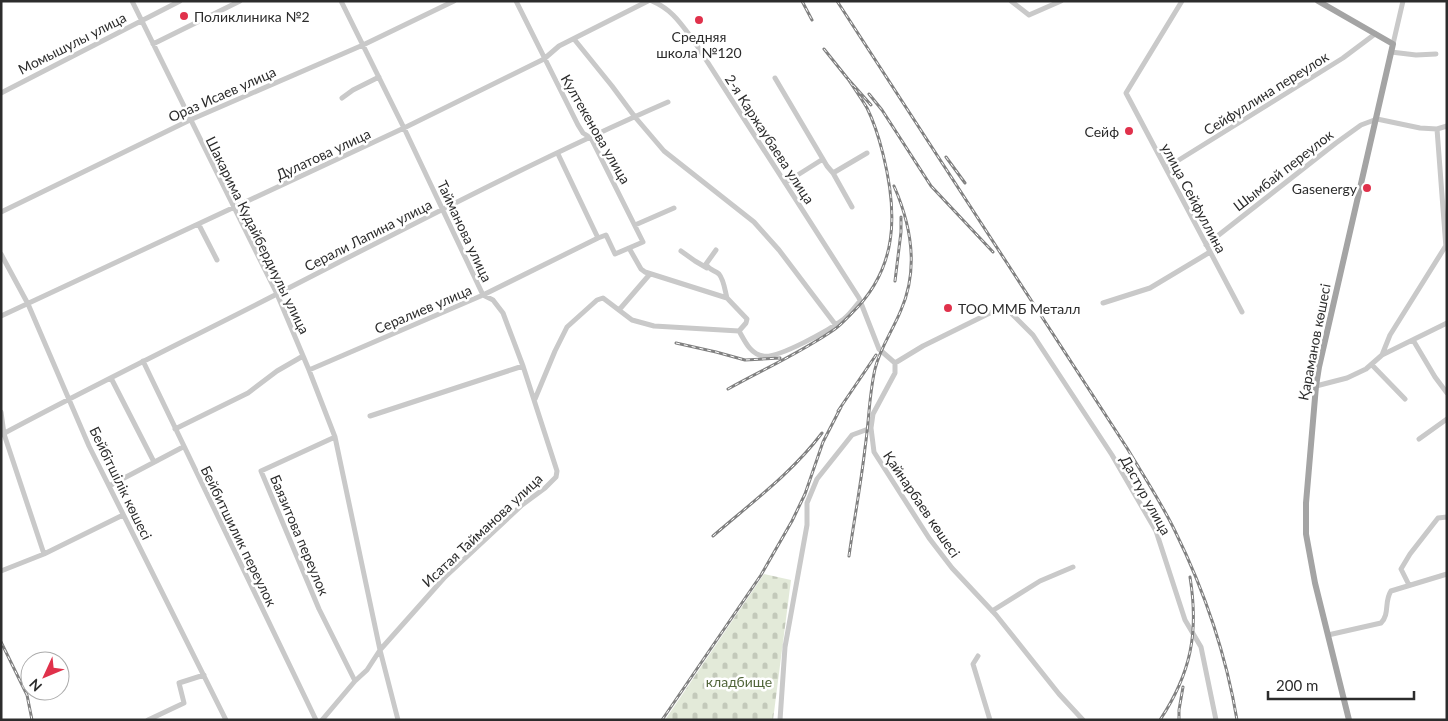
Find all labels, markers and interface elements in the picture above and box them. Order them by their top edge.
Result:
street label: Момышулы улица [15,8,129,78]
place label: Поликлиника №2 [194,8,310,25]
marker: Поликлиника №2 [178,10,190,22]
marker: Средняя школа №120 [693,14,705,26]
place label: Средняя школа №120 [656,28,742,61]
street label: Сейфуллина переулок [1200,47,1332,138]
street label: Ораз Исаев улица [166,63,278,125]
street label: Култекенова улица [558,71,634,187]
street label: 2-я Каржаубаева улица [722,71,818,207]
place label: Сейф [1084,123,1119,140]
street label: Дулатова улица [273,125,373,183]
marker: Сейф [1123,125,1135,137]
street label: Шымбай переулок [1230,125,1337,214]
street label: Шакарима Кудайбердиулы улица [203,133,313,337]
street label: улица Сейфуллина [1158,140,1230,256]
street label: Тайманова улица [434,178,496,285]
place label: Gasenergy [1292,180,1358,197]
marker: Gasenergy [1361,182,1373,194]
street label: Серали Лапина улица [301,195,435,275]
street label: Сералиев улица [372,281,474,337]
street label: Қараманов көшесі [1294,282,1334,402]
place label: ТОО ММБ Металл [958,300,1081,317]
marker: ТОО ММБ Металл [942,302,954,314]
street label: Бейбітшілік көшесі [86,424,156,542]
street label: Қайнарбаев көшесі [880,448,964,560]
street label: Дастур улица [1117,452,1175,538]
street label: Бейбитшилик переулок [198,463,281,610]
street label: Исатая Тайманова улица [418,470,546,590]
street label: Баязитова переулок [267,472,333,599]
north arrow [20,651,70,701]
scale bar [1268,668,1414,700]
park label: кладбище [706,673,772,690]
text: N [25,676,45,695]
text: 200 m [1276,676,1318,694]

